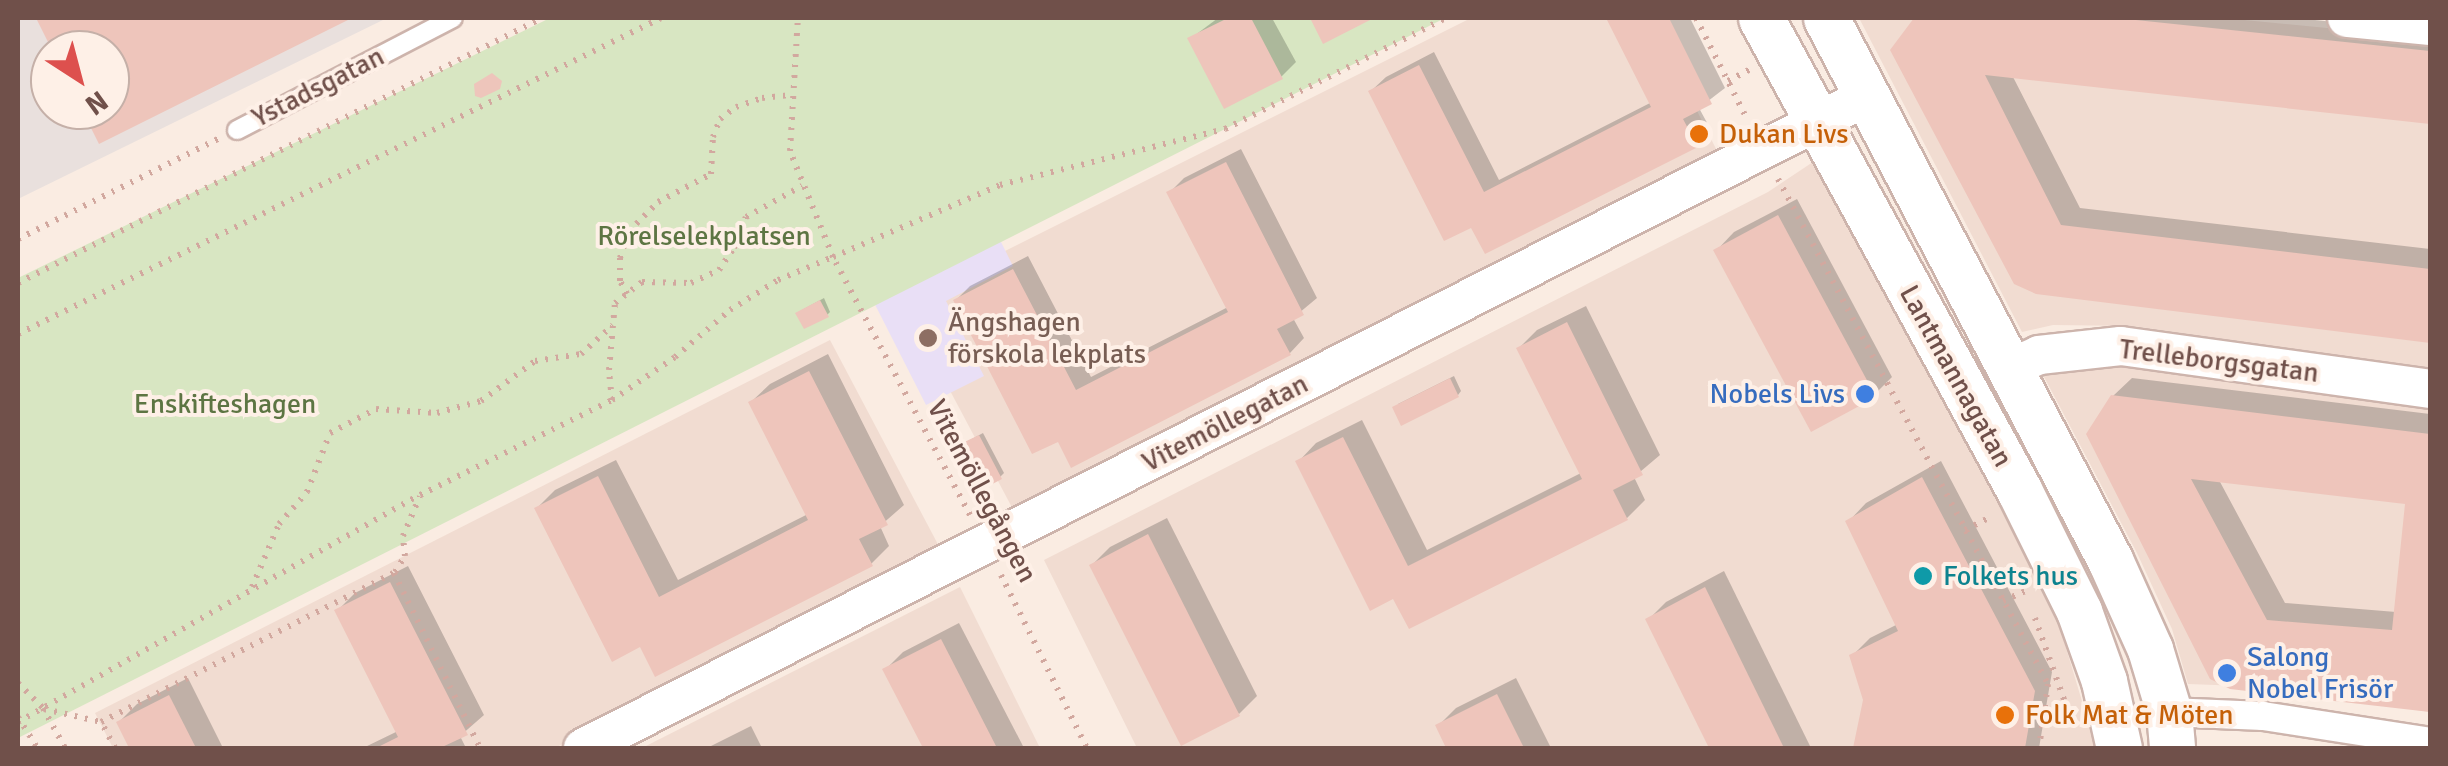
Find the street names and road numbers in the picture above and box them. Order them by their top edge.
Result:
street label: Ystadsgatan [246,39,390,135]
street label: Lantmannagatan [1892,279,2020,473]
street label: Trelleborgsgatan [2117,332,2321,390]
street label: Vitemöllegatan [1136,367,1314,479]
street label: Vitemöllegången [920,394,1044,588]

